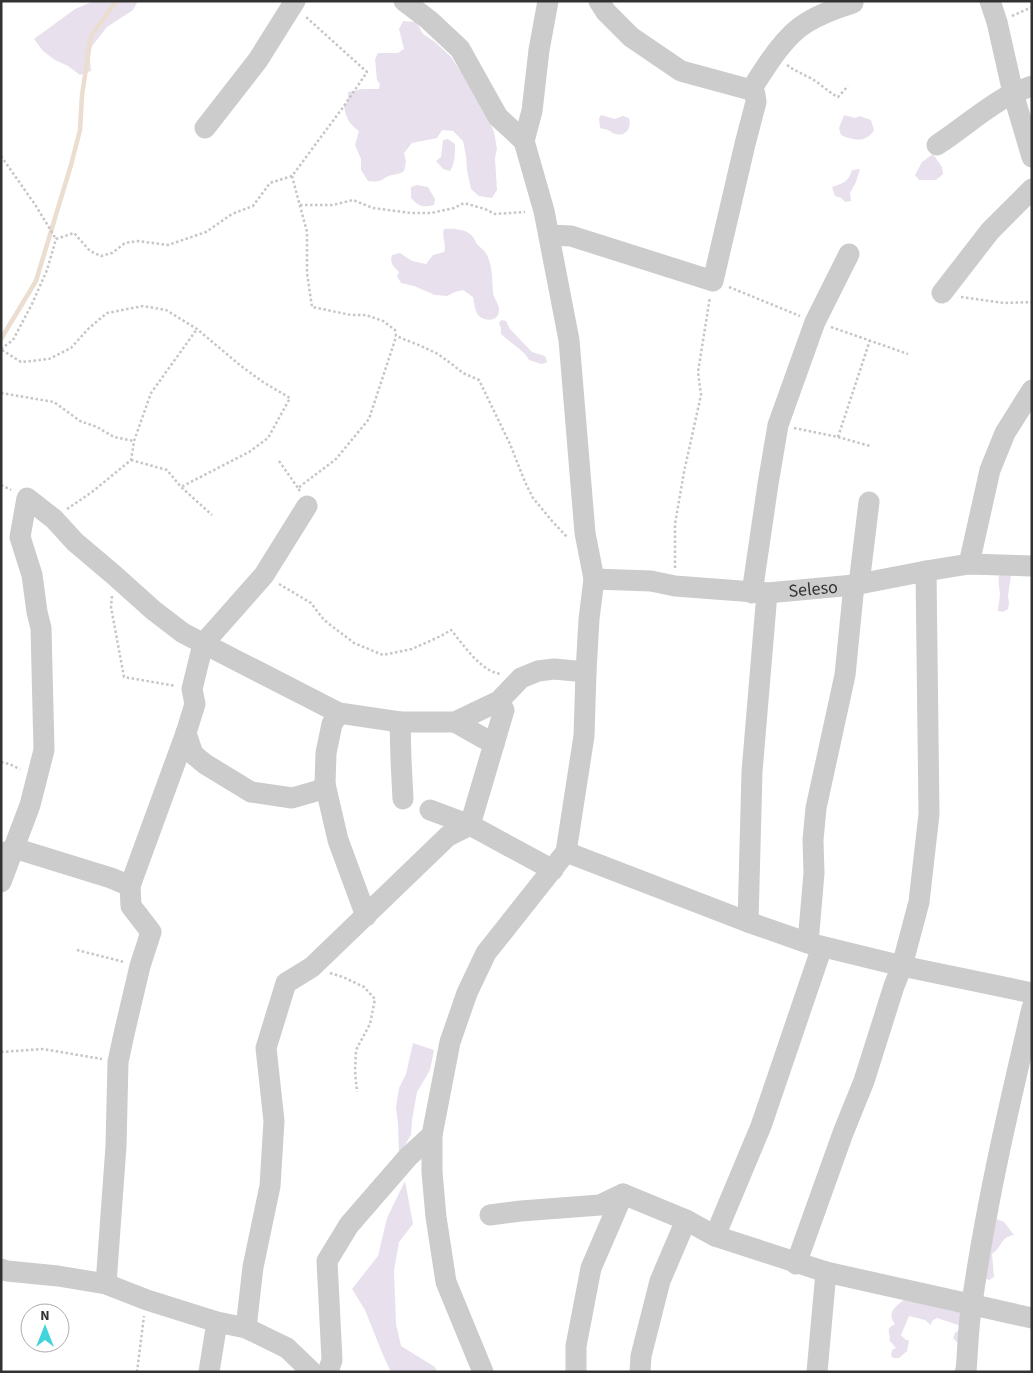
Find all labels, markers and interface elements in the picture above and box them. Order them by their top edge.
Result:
street label: Seleso [787,575,839,604]
north arrow [20,1303,70,1353]
text: N [40,1306,50,1326]

